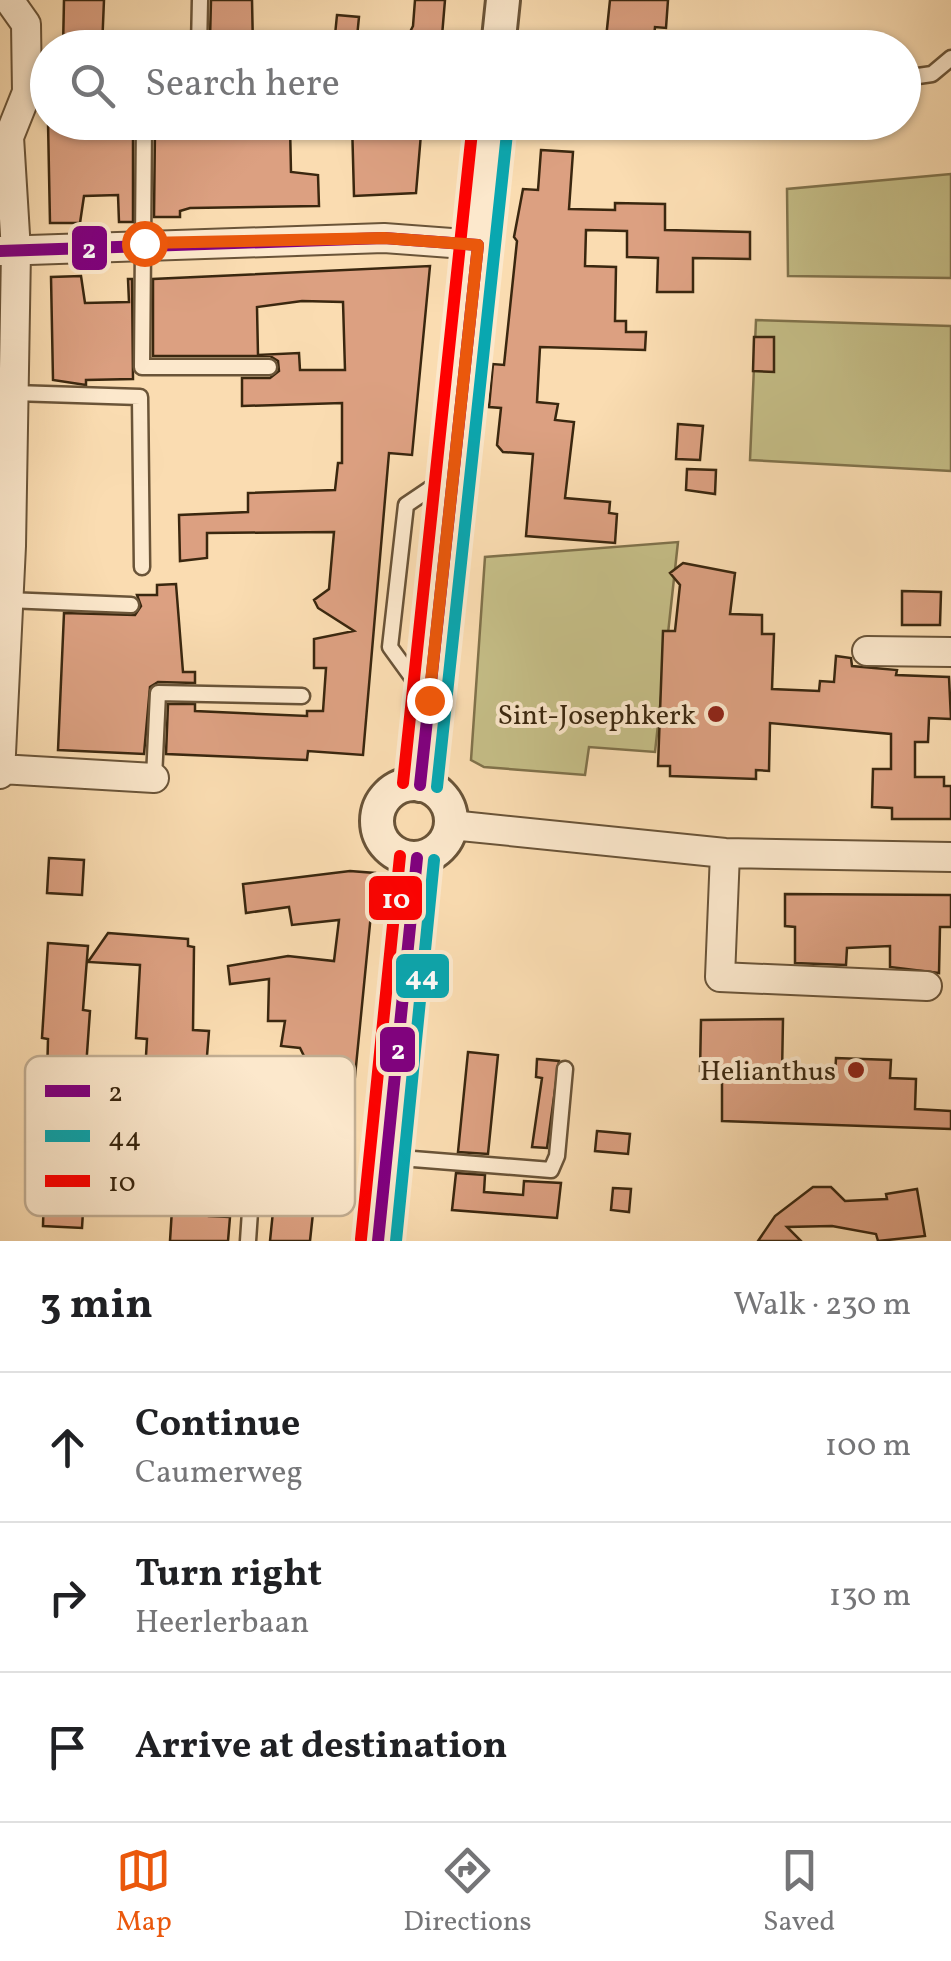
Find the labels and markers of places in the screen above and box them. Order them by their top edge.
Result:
place label: Sint-Josephkerk [497,697,696,736]
marker: Sint-Josephkerk [705,703,727,725]
place label: Helianthus [700,1053,836,1092]
marker: Helianthus [845,1059,867,1081]

